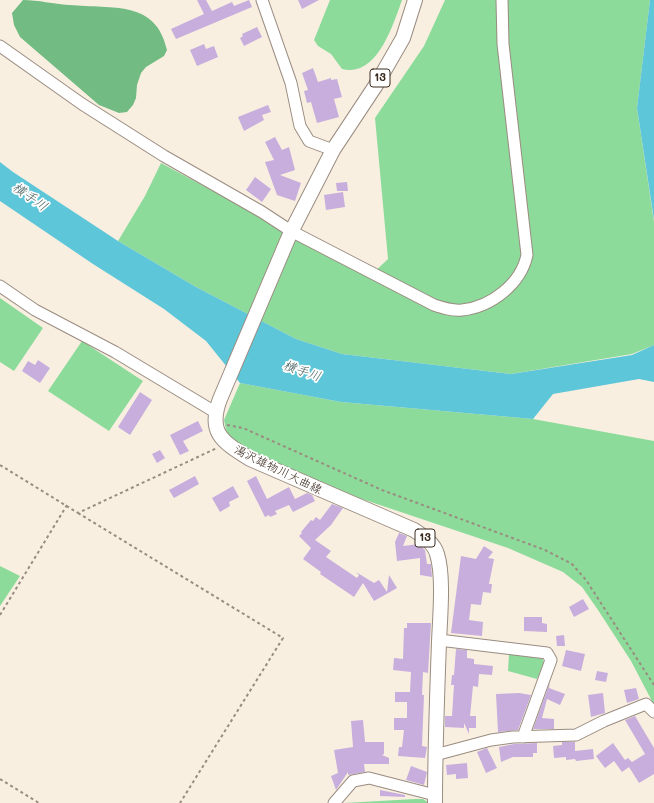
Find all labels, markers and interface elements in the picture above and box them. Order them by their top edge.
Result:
road number: 13 [370,69,390,87]
water label: 横手川 [10,179,50,215]
water label: 横手川 [281,357,323,385]
street label: 湯沢雄物川大曲線 [232,442,324,498]
road number: 13 [415,529,435,547]

